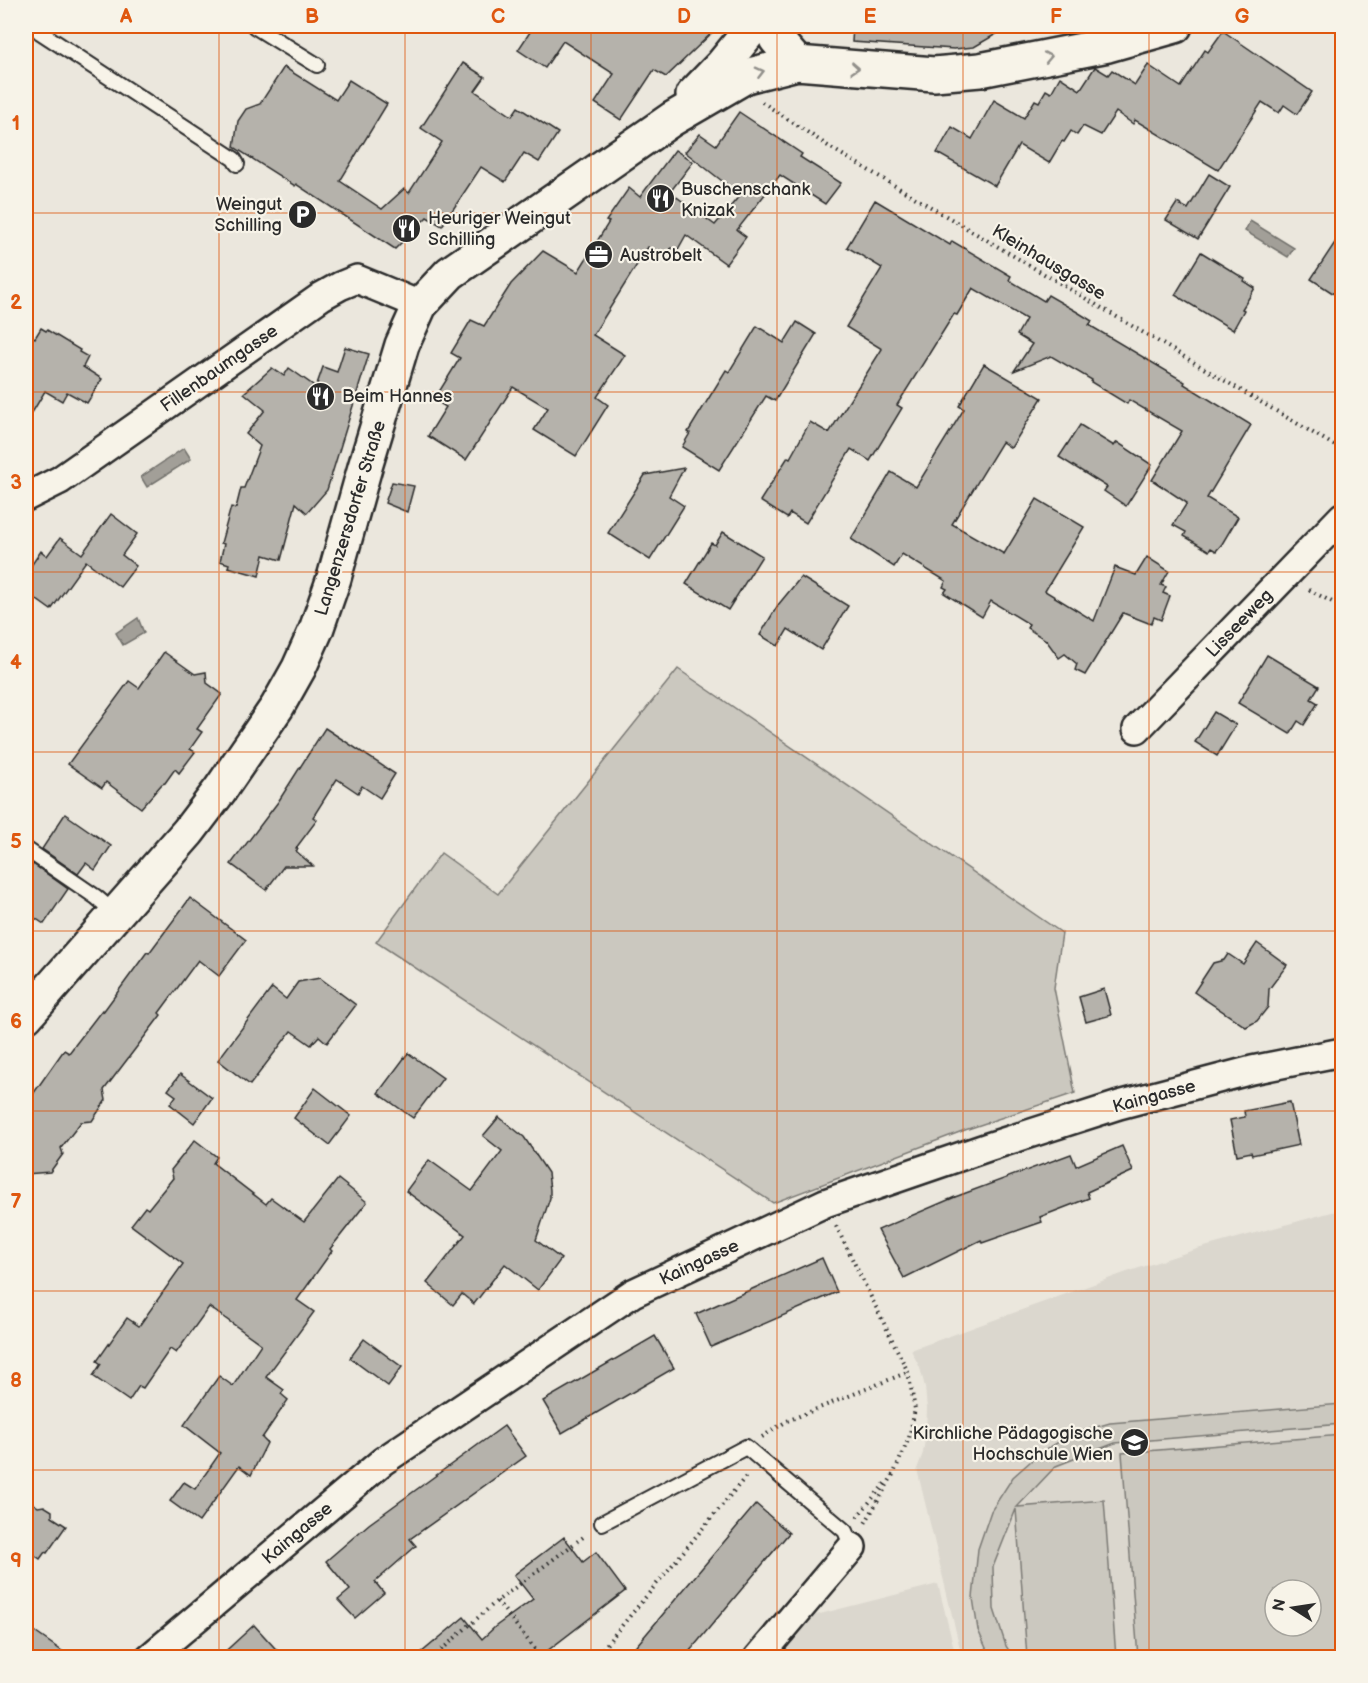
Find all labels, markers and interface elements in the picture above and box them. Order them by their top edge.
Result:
text: A [119,5,133,29]
text: B [305,5,319,29]
text: C [491,5,505,29]
text: D [677,5,691,29]
text: E [864,5,877,29]
text: F [1050,5,1062,29]
text: G [1235,5,1250,29]
one-way arrow [1043,51,1053,64]
one-way arrow [851,61,860,74]
one-way arrow [755,67,765,80]
text: 1 [12,112,20,136]
place label: Buschenschank Knizak [681,179,810,221]
restaurant icon: Buschenschank Knizak [644,183,676,215]
place label: Weingut Schilling [215,194,282,236]
parking icon: Weingut Schilling [287,198,319,230]
place label: Heuriger Weingut Schilling [428,208,571,250]
restaurant icon: Heuriger Weingut Schilling [391,212,423,244]
street label: Kleinhausgasse [988,220,1110,305]
office icon: Austrobelt [583,239,615,271]
place label: Austrobelt [620,245,702,266]
text: 2 [10,291,22,315]
street label: Fillenbaumgasse [157,320,282,417]
restaurant icon: Beim Hannes [305,380,337,412]
place label: Beim Hannes [342,386,452,407]
street label: Langenzersdorfer Straße [311,418,390,618]
text: 3 [10,471,22,495]
street label: Lisseeweg [1202,585,1277,662]
text: 4 [10,651,22,675]
text: 5 [10,830,22,854]
text: 6 [10,1010,22,1034]
street label: Kaingasse [1110,1075,1198,1118]
text: 7 [10,1190,22,1214]
street label: Kaingasse [656,1235,742,1290]
text: 8 [10,1369,22,1393]
place label: Kirchliche Pädagogische Hochschule Wien [913,1423,1113,1465]
school or university icon: Kirchliche Pädagogische Hochschule Wien [1118,1427,1150,1459]
street label: Kaingasse [258,1498,337,1569]
text: 9 [10,1549,22,1573]
north arrow [1263,1578,1323,1638]
text: N [1269,1597,1290,1613]

